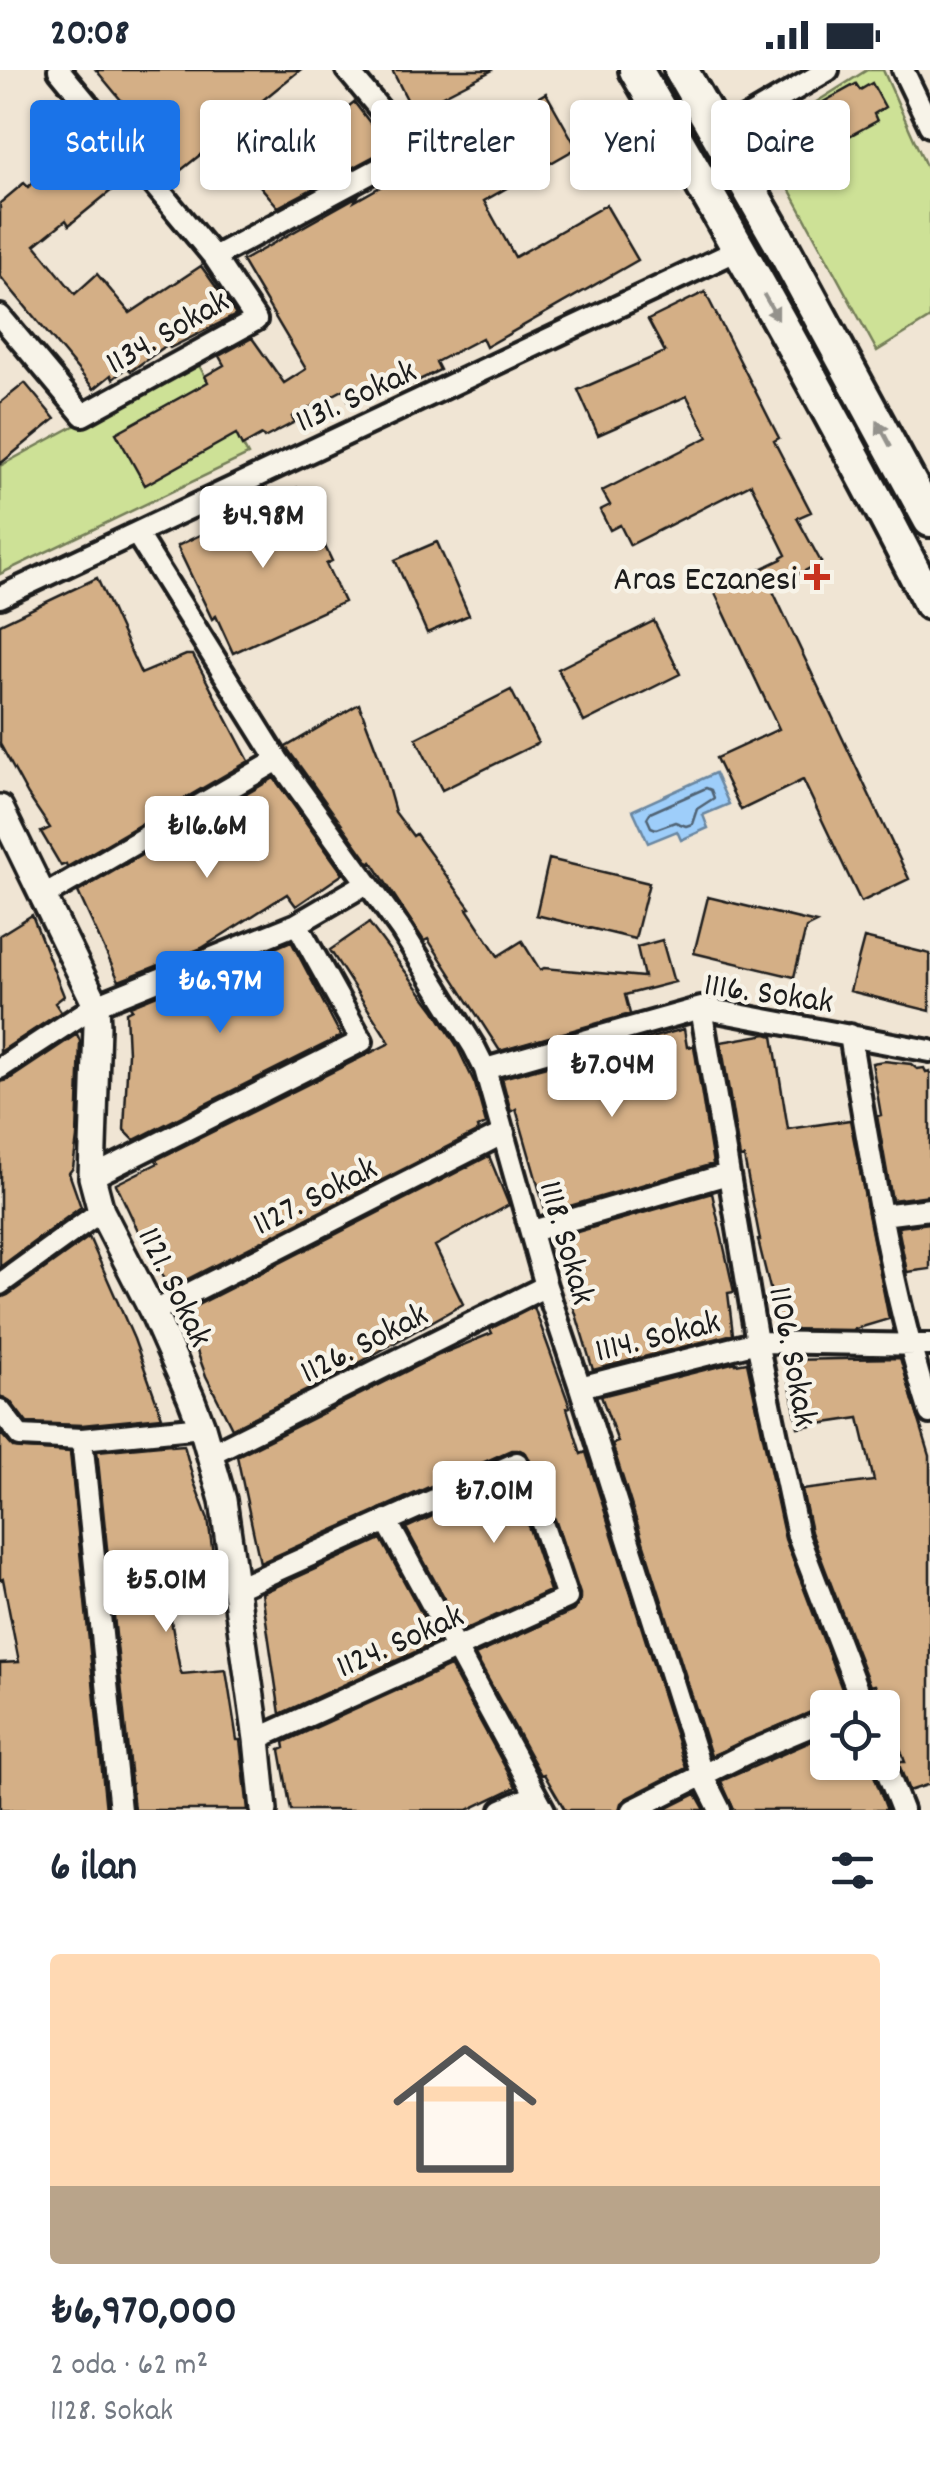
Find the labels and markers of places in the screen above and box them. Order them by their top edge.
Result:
pin: ₺4.98M [182,486,344,571]
place label: Aras Eczanesi [613,557,797,607]
marker: Aras Eczanesi [806,566,828,588]
pin: ₺16.6M [126,796,288,881]
pin: ₺6.97M [139,951,301,1036]
pin: ₺7.04M [531,1035,693,1120]
pin: ₺7.01M [413,1461,575,1546]
pin: ₺5.01M [85,1550,247,1635]

